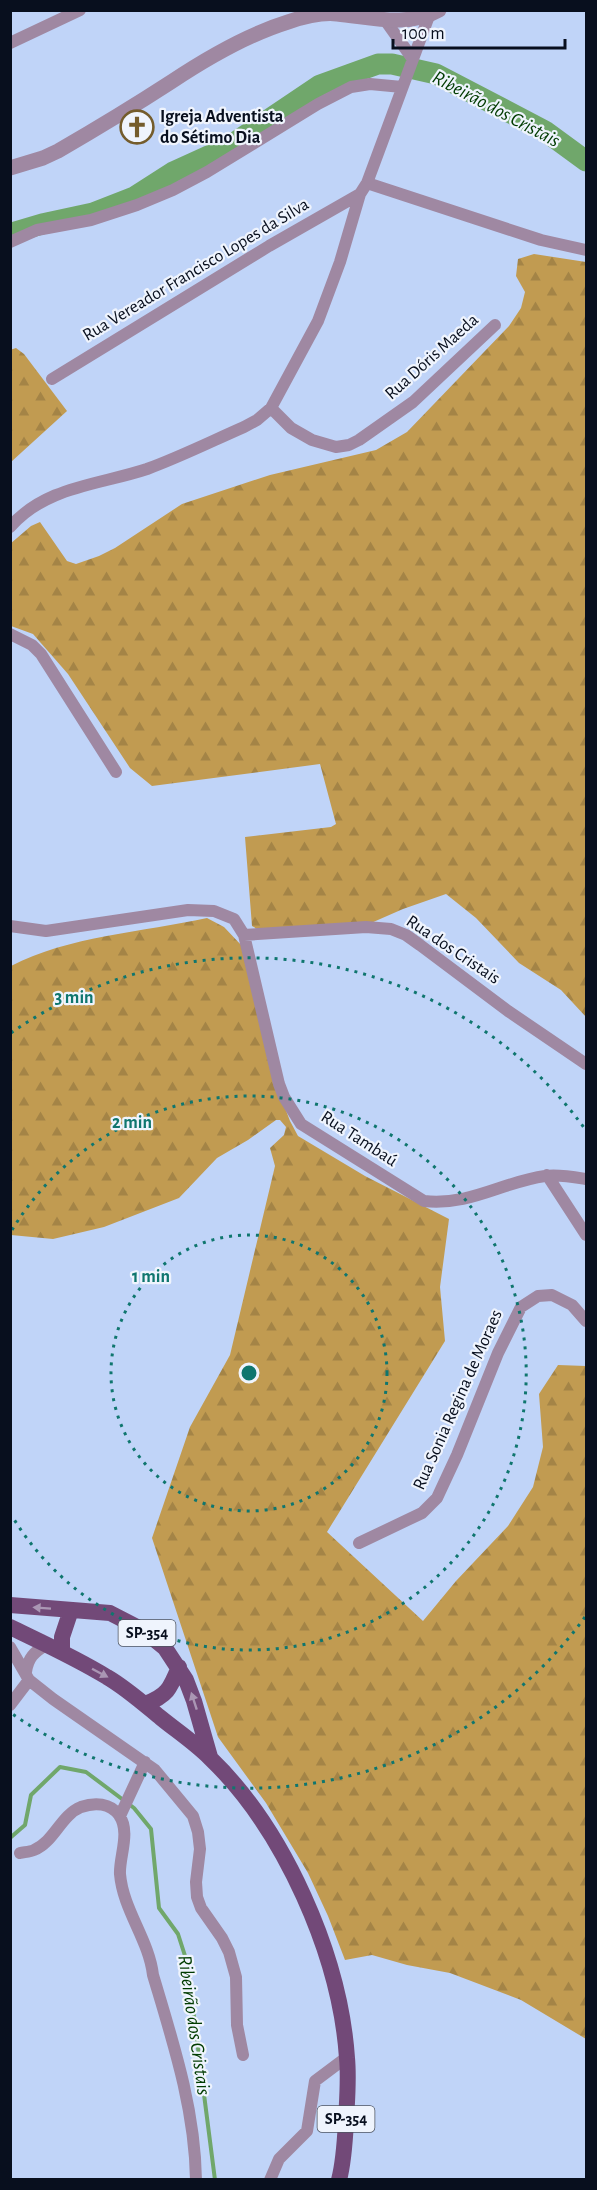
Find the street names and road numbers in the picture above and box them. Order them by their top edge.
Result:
street label: Rua Vereador Francisco Lopes da Silva [80,195,312,345]
street label: Rua Dóris Maeda [382,311,482,403]
street label: Rua dos Cristais [403,912,503,988]
street label: Rua Tambaú [318,1108,400,1170]
street label: Rua Sonia Regina de Moraes [410,1307,506,1493]
road number: SP-354 [118,1620,176,1646]
road number: SP-354 [318,2106,374,2132]

